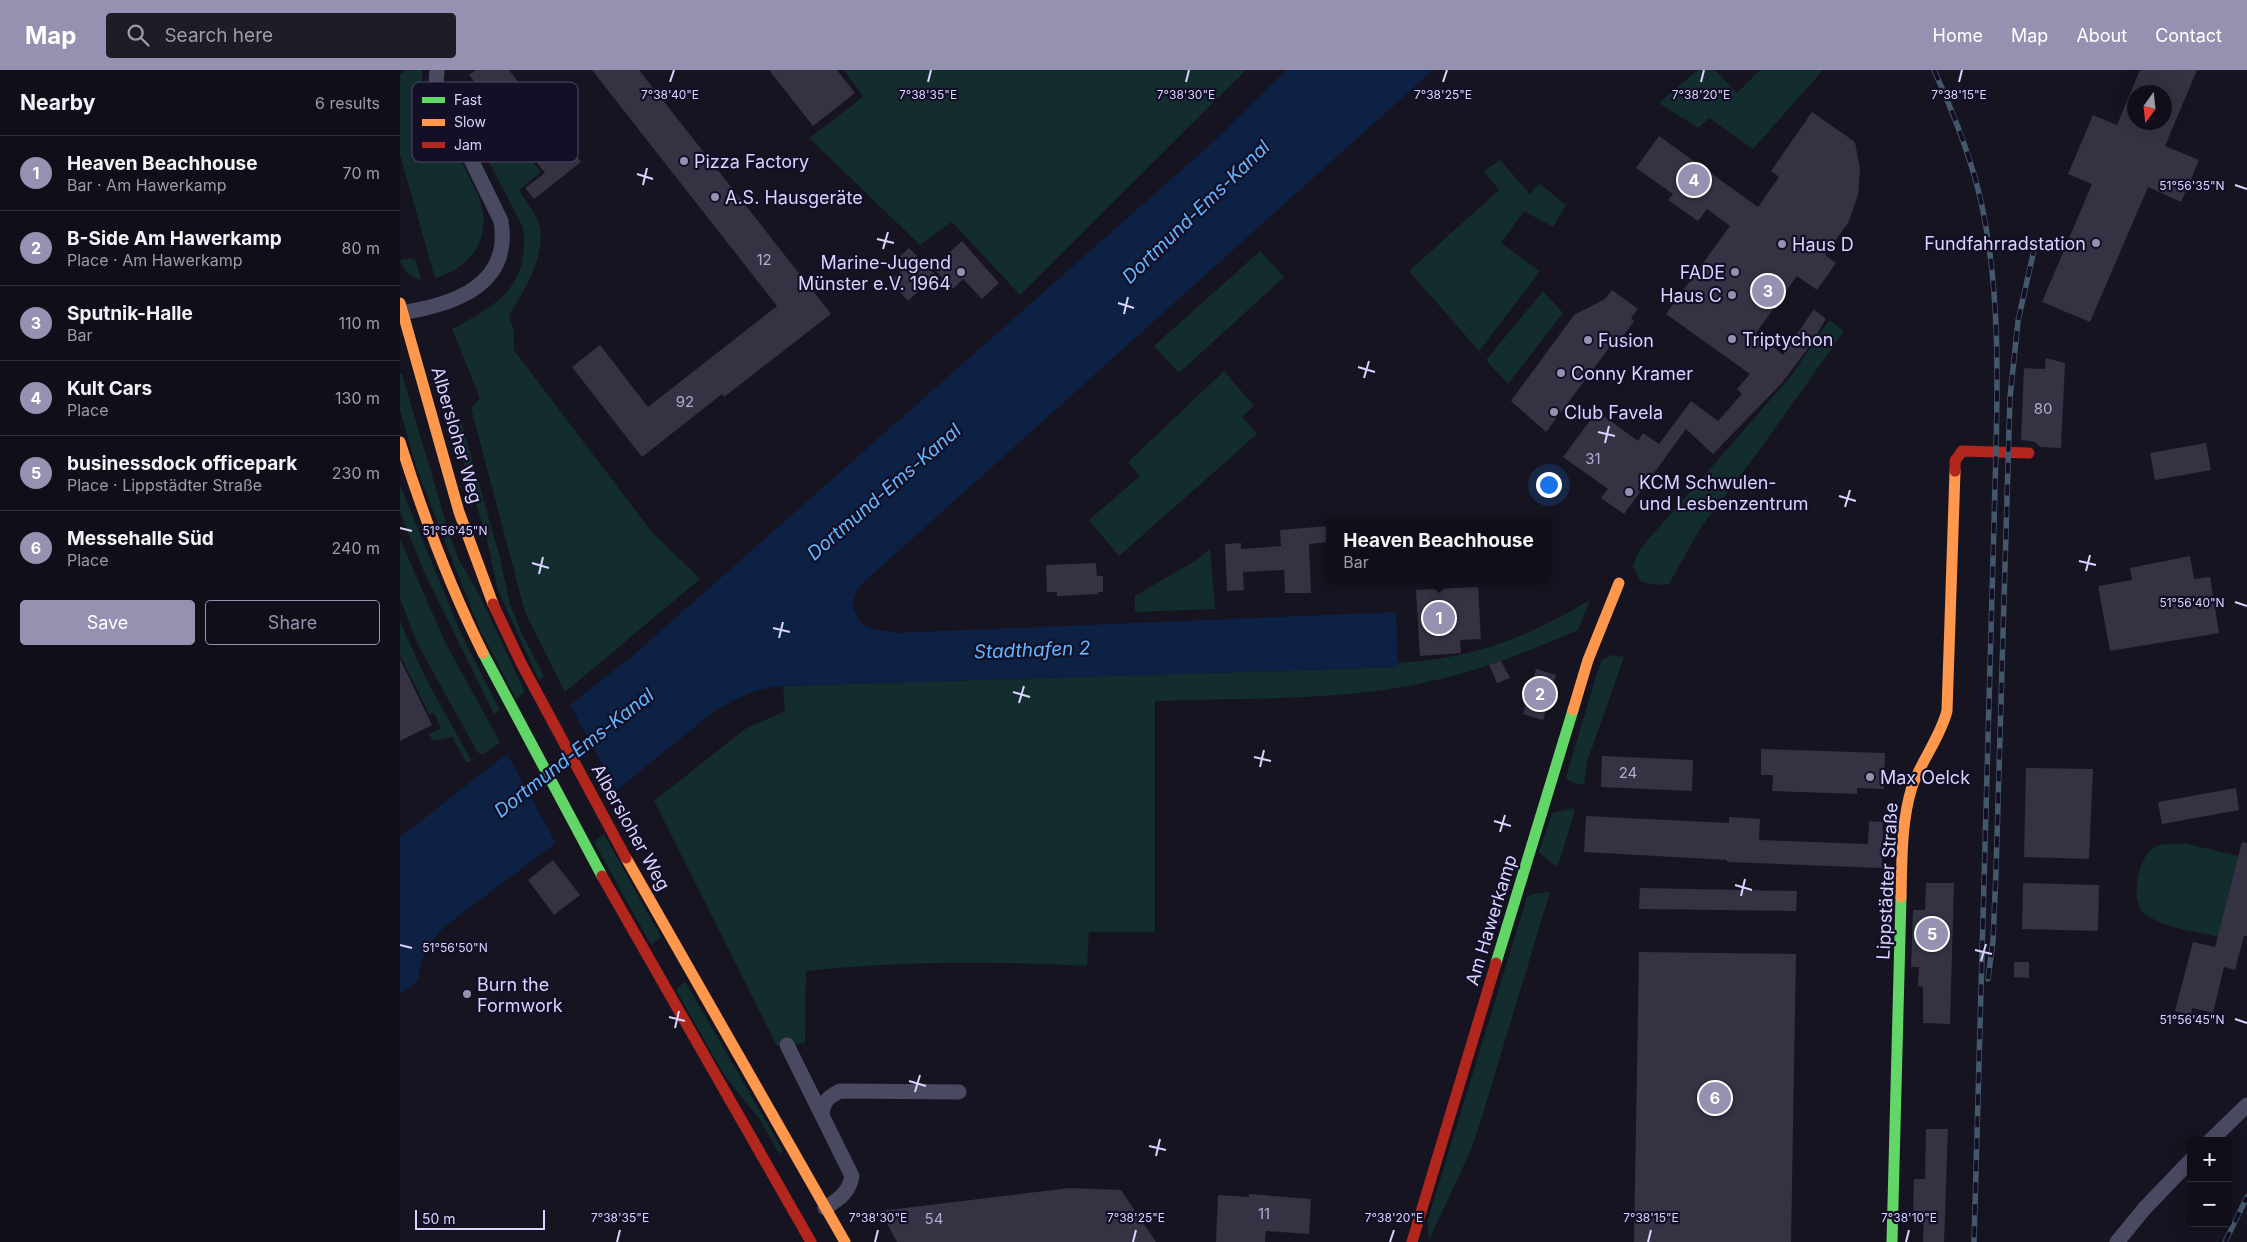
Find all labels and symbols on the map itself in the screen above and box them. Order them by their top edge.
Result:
legend [412,82,578,162]
north arrow [2127,85,2172,130]
text: 7°38'40"E [641,87,699,102]
text: 7°38'35"E [899,87,957,102]
text: 7°38'30"E [1157,87,1215,102]
text: 7°38'25"E [1414,87,1472,102]
text: 7°38'20"E [1672,87,1730,102]
text: 7°38'15"E [1931,87,1987,102]
text: Fast [454,91,482,108]
text: Slow [454,113,486,130]
water label: Dortmund-Ems-Kanal [1117,135,1275,288]
text: Jam [454,136,482,153]
place label: Pizza Factory [694,151,809,172]
marker: Pizza Factory [678,155,690,167]
pin: 4 [1678,161,1710,199]
text: 51°56'35"N [2159,178,2225,193]
place label: A.S. Hausgeräte [725,187,863,208]
marker: A.S. Hausgeräte [709,191,721,203]
place label: Fundfahrradstation [1924,233,2086,254]
place label: Haus D [1792,234,1854,255]
marker: Fundfahrradstation [2090,237,2102,249]
marker: Haus D [1776,238,1788,250]
house number: 12 [756,250,772,269]
place label: Marine-Jugend Münster e.V. 1964 [798,252,951,294]
place label: FADE [1680,262,1725,283]
marker: Marine-Jugend Münster e.V. 1964 [955,266,967,278]
marker: FADE [1729,266,1741,278]
pin: 3 [1752,272,1784,310]
place label: Haus C [1660,285,1722,306]
marker: Haus C [1726,289,1738,301]
place label: Triptychon [1742,329,1833,350]
place label: Fusion [1598,330,1654,351]
marker: Triptychon [1726,333,1738,345]
marker: Fusion [1582,334,1594,346]
place label: Conny Kramer [1571,363,1693,384]
street label: Albersloher Weg [427,364,487,506]
marker: Conny Kramer [1555,367,1567,379]
house number: 92 [676,392,694,411]
house number: 80 [2034,399,2052,418]
place label: Club Favela [1564,402,1663,423]
marker: Club Favela [1548,406,1560,418]
water label: Dortmund-Ems-Kanal [802,419,966,565]
house number: 31 [1585,449,1601,468]
your location [1536,472,1562,498]
place label: KCM Schwulen- und Lesbenzentrum [1639,472,1809,514]
marker: KCM Schwulen- und Lesbenzentrum [1623,486,1635,498]
text: 51°56'45"N [423,523,487,538]
text: 51°56'40"N [2159,595,2225,610]
pin: 1 [1423,599,1455,637]
water label: Stadthafen 2 [973,636,1091,664]
pin: 2 [1524,675,1556,713]
water label: Dortmund-Ems-Kanal [490,683,659,823]
street label: Albersloher Weg [588,760,674,894]
house number: 24 [1619,763,1637,782]
place label: Max Oelck [1880,767,1970,788]
marker: Max Oelck [1864,771,1876,783]
street label: Lippstädter Straße [1872,802,1902,960]
street label: Am Hawerkamp [1461,852,1521,988]
pin: 5 [1916,915,1948,953]
text: 51°56'50"N [422,940,488,955]
place label: Burn the Formwork [477,974,563,1016]
marker: Burn the Formwork [461,988,473,1000]
text: 51°56'45"N [2160,1012,2224,1027]
pin: 6 [1699,1079,1731,1117]
house number: 11 [1258,1204,1270,1223]
scale bar [415,1207,545,1230]
house number: 54 [925,1209,943,1228]
text: 7°38'35"E [591,1210,649,1225]
text: 7°38'30"E [849,1210,907,1225]
text: 7°38'25"E [1107,1210,1165,1225]
text: 7°38'20"E [1365,1210,1423,1225]
text: 7°38'15"E [1623,1210,1679,1225]
text: 7°38'10"E [1881,1210,1937,1225]

